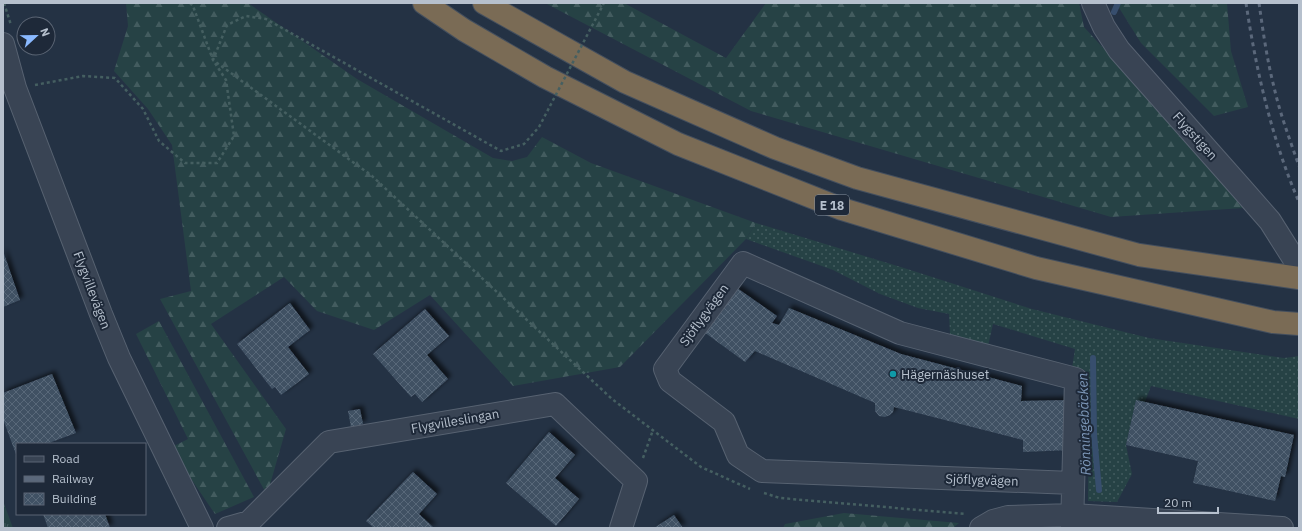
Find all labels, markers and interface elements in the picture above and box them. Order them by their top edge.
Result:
north arrow [16,16,56,56]
text: N [37,26,53,39]
street label: Flygstigen [1169,108,1221,164]
road number: E 18 [815,195,849,215]
street label: Flygvillevägen [69,249,115,331]
street label: Sjöflygvägen [676,280,732,350]
place label: Hägernäshuset [901,366,989,383]
marker: Hägernäshuset [888,369,898,379]
water label: Rönningebäcken [1073,372,1095,476]
street label: Flygvilleslingan [410,405,500,437]
legend [16,443,146,515]
text: Road [52,451,80,466]
street label: Sjöflygvägen [945,470,1019,490]
text: Railway [52,471,94,486]
scale bar [1158,489,1218,515]
text: Building [52,491,97,506]
text: 20 m [1164,495,1192,510]

